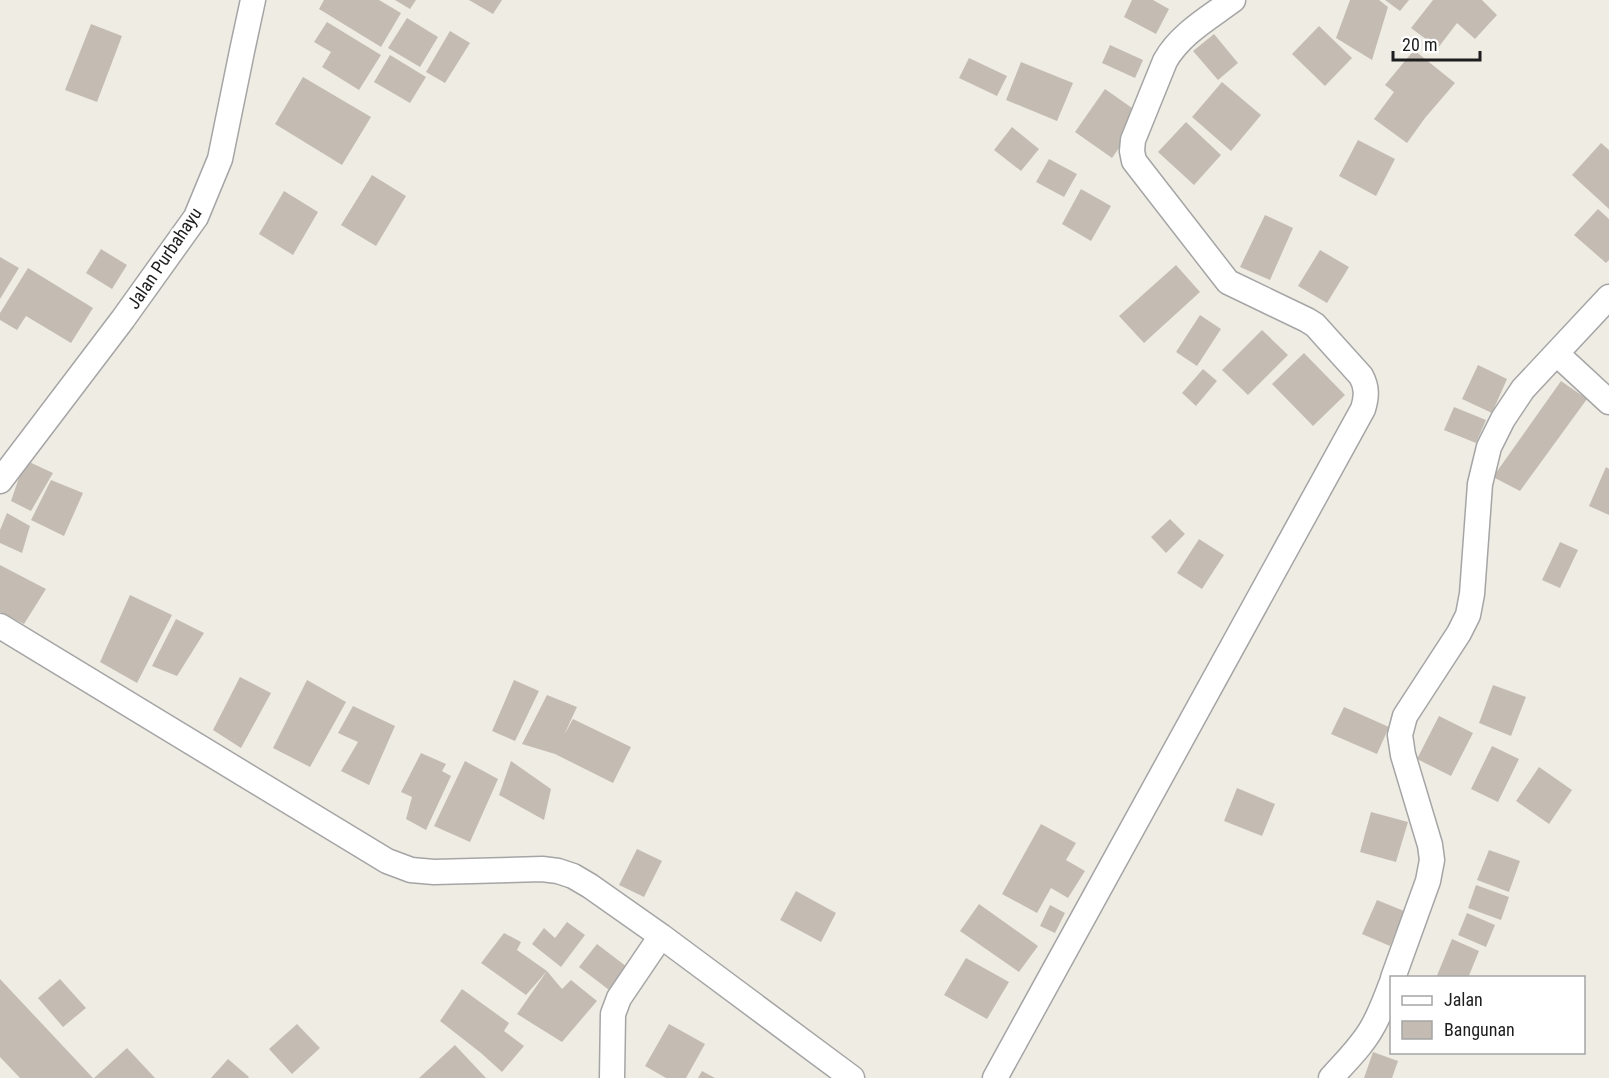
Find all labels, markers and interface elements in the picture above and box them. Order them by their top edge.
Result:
scale bar [1393,24,1480,62]
text: 20 m [1402,34,1437,55]
street label: Jalan Purbahayu [122,203,206,313]
legend [1390,976,1585,1054]
text: Jalan [1444,989,1483,1010]
text: Bangunan [1444,1019,1515,1040]

